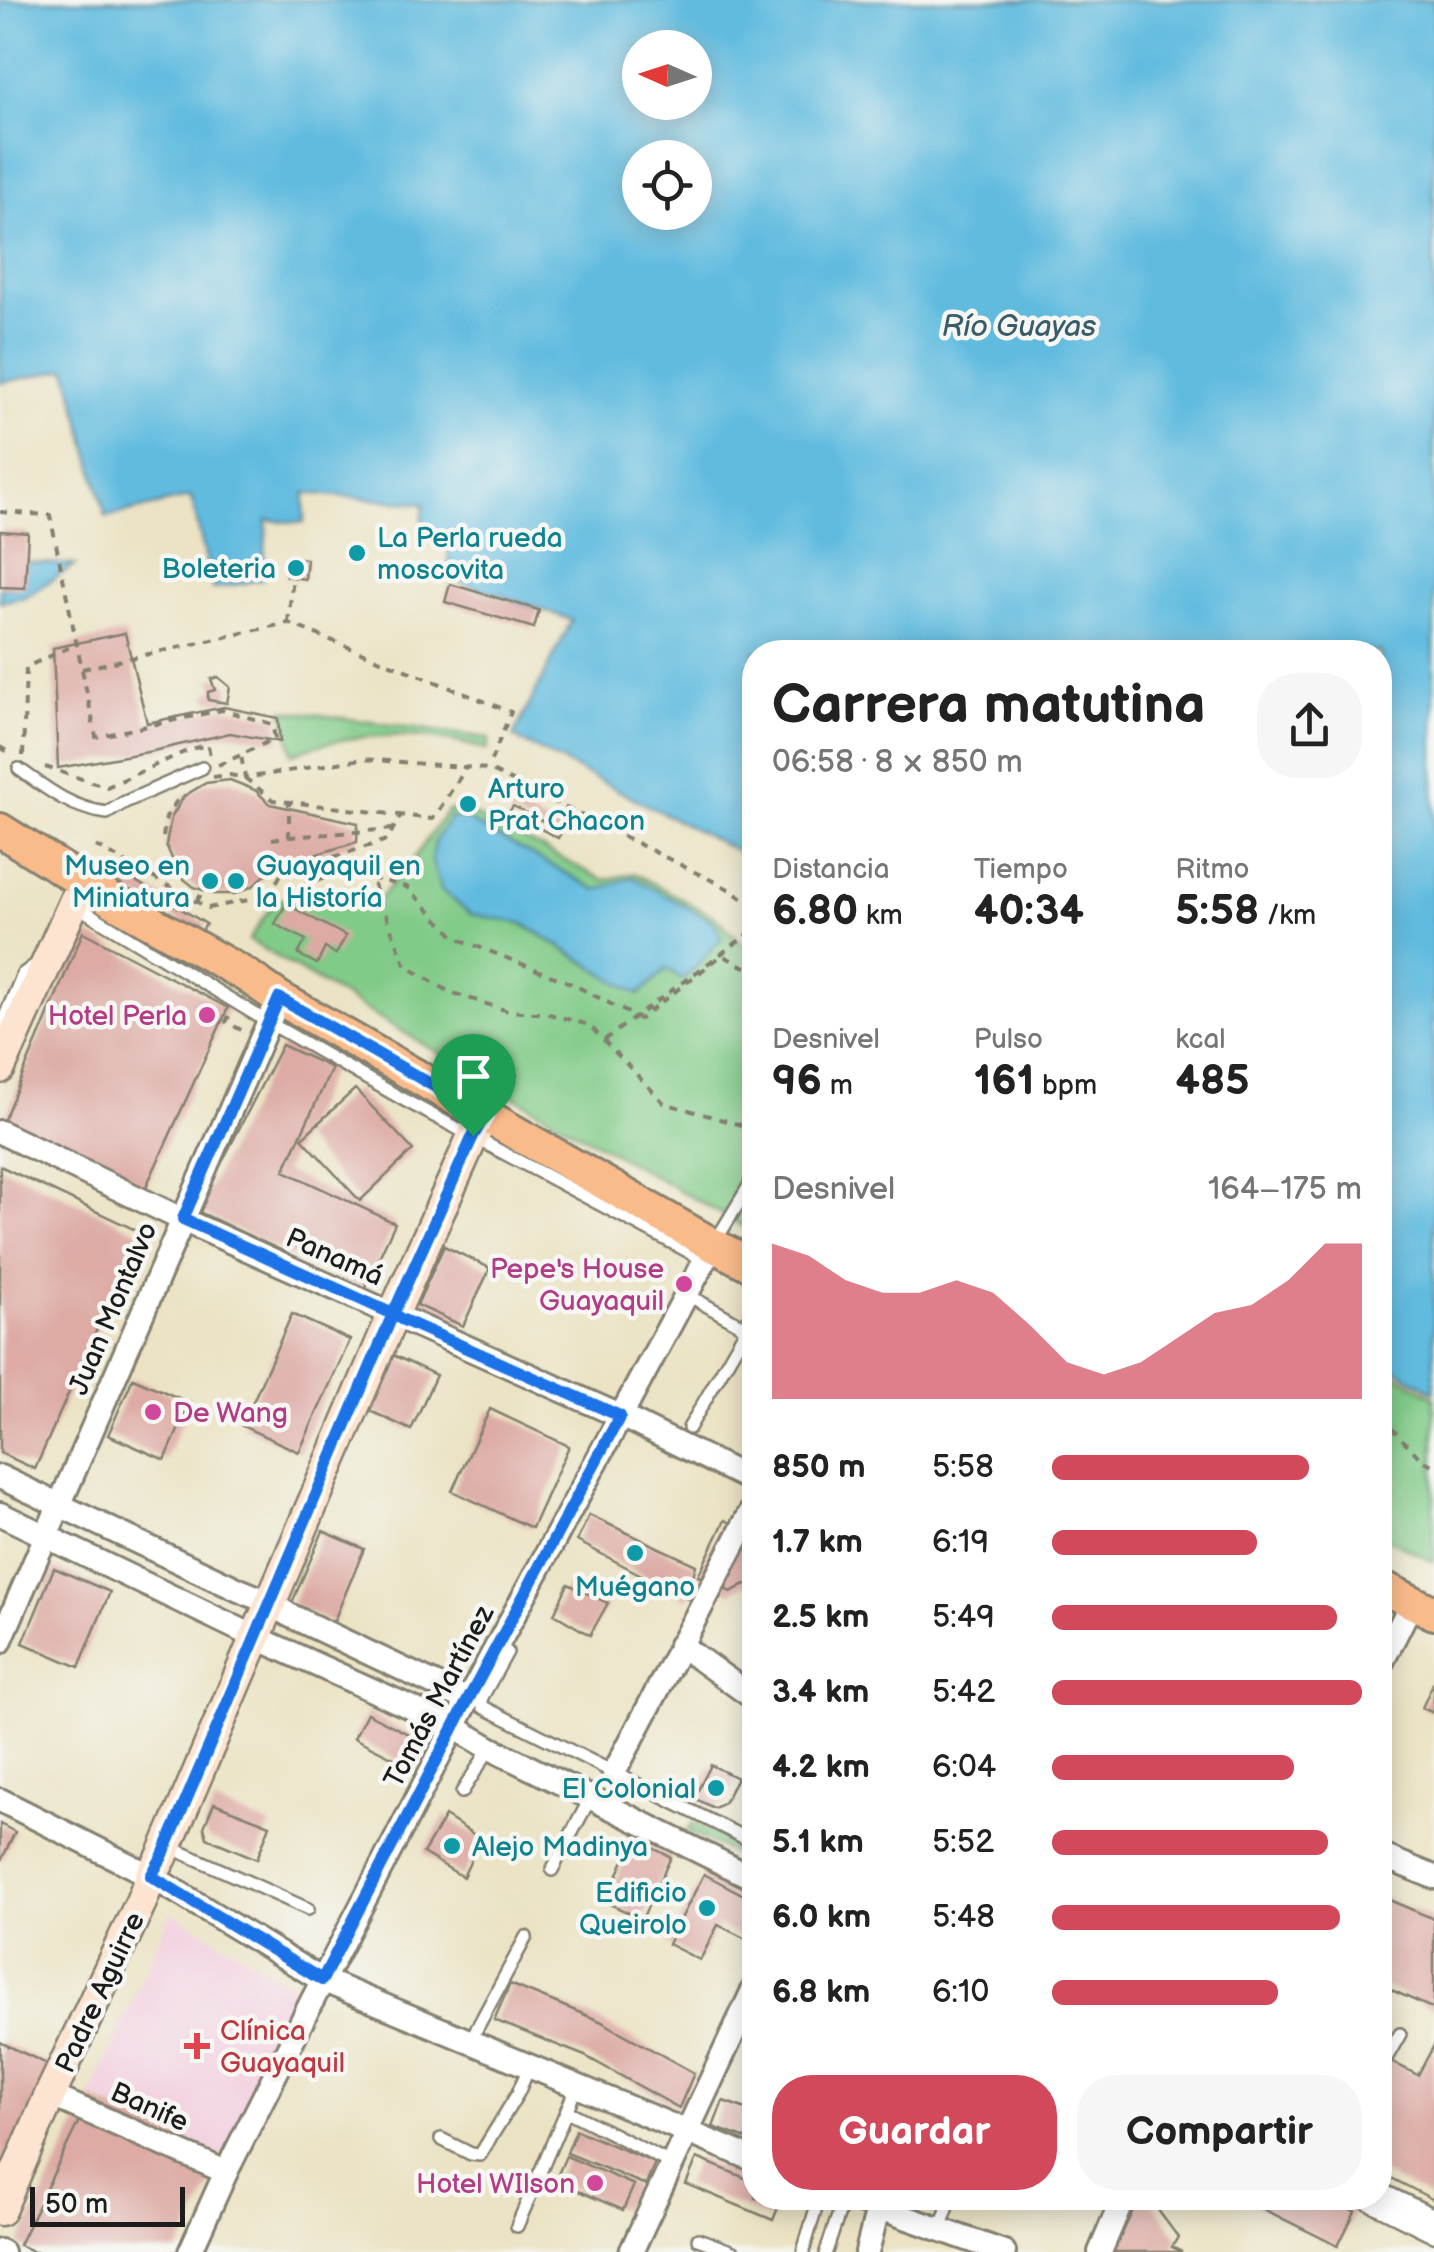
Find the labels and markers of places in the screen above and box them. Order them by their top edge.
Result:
place label: La Perla rueda moscovita [377,522,563,587]
marker: La Perla rueda moscovita [346,542,368,564]
place label: Boleteria [161,553,276,586]
marker: Boleteria [285,557,307,579]
place label: Arturo Prat Chacon [488,773,645,838]
marker: Arturo Prat Chacon [457,793,479,815]
place label: Museo en Miniatura [64,850,190,915]
place label: Guayaquil en la Historía [256,850,421,915]
marker: Museo en Miniatura [199,870,221,892]
marker: Guayaquil en la Historía [225,870,247,892]
place label: Hotel Perla [48,1000,187,1033]
marker: Hotel Perla [196,1004,218,1026]
pin [431,1034,516,1137]
place label: Pepe's House Guayaquil [490,1253,664,1318]
marker: Pepe's House Guayaquil [673,1273,695,1295]
place label: De Wang [173,1397,288,1430]
marker: De Wang [142,1401,164,1423]
marker: Muégano [624,1542,646,1564]
place label: Muégano [575,1571,695,1604]
place label: El Colonial [562,1773,696,1806]
marker: El Colonial [705,1777,727,1799]
place label: Alejo Madinya [472,1831,648,1864]
marker: Alejo Madinya [441,1835,463,1857]
place label: Edificio Queirolo [579,1877,687,1942]
marker: Edificio Queirolo [696,1897,718,1919]
place label: Clínica Guayaquil [220,2015,345,2080]
marker: Clínica Guayaquil [184,2033,210,2059]
place label: Hotel WIlson [416,2168,575,2201]
marker: Hotel WIlson [584,2172,606,2194]

